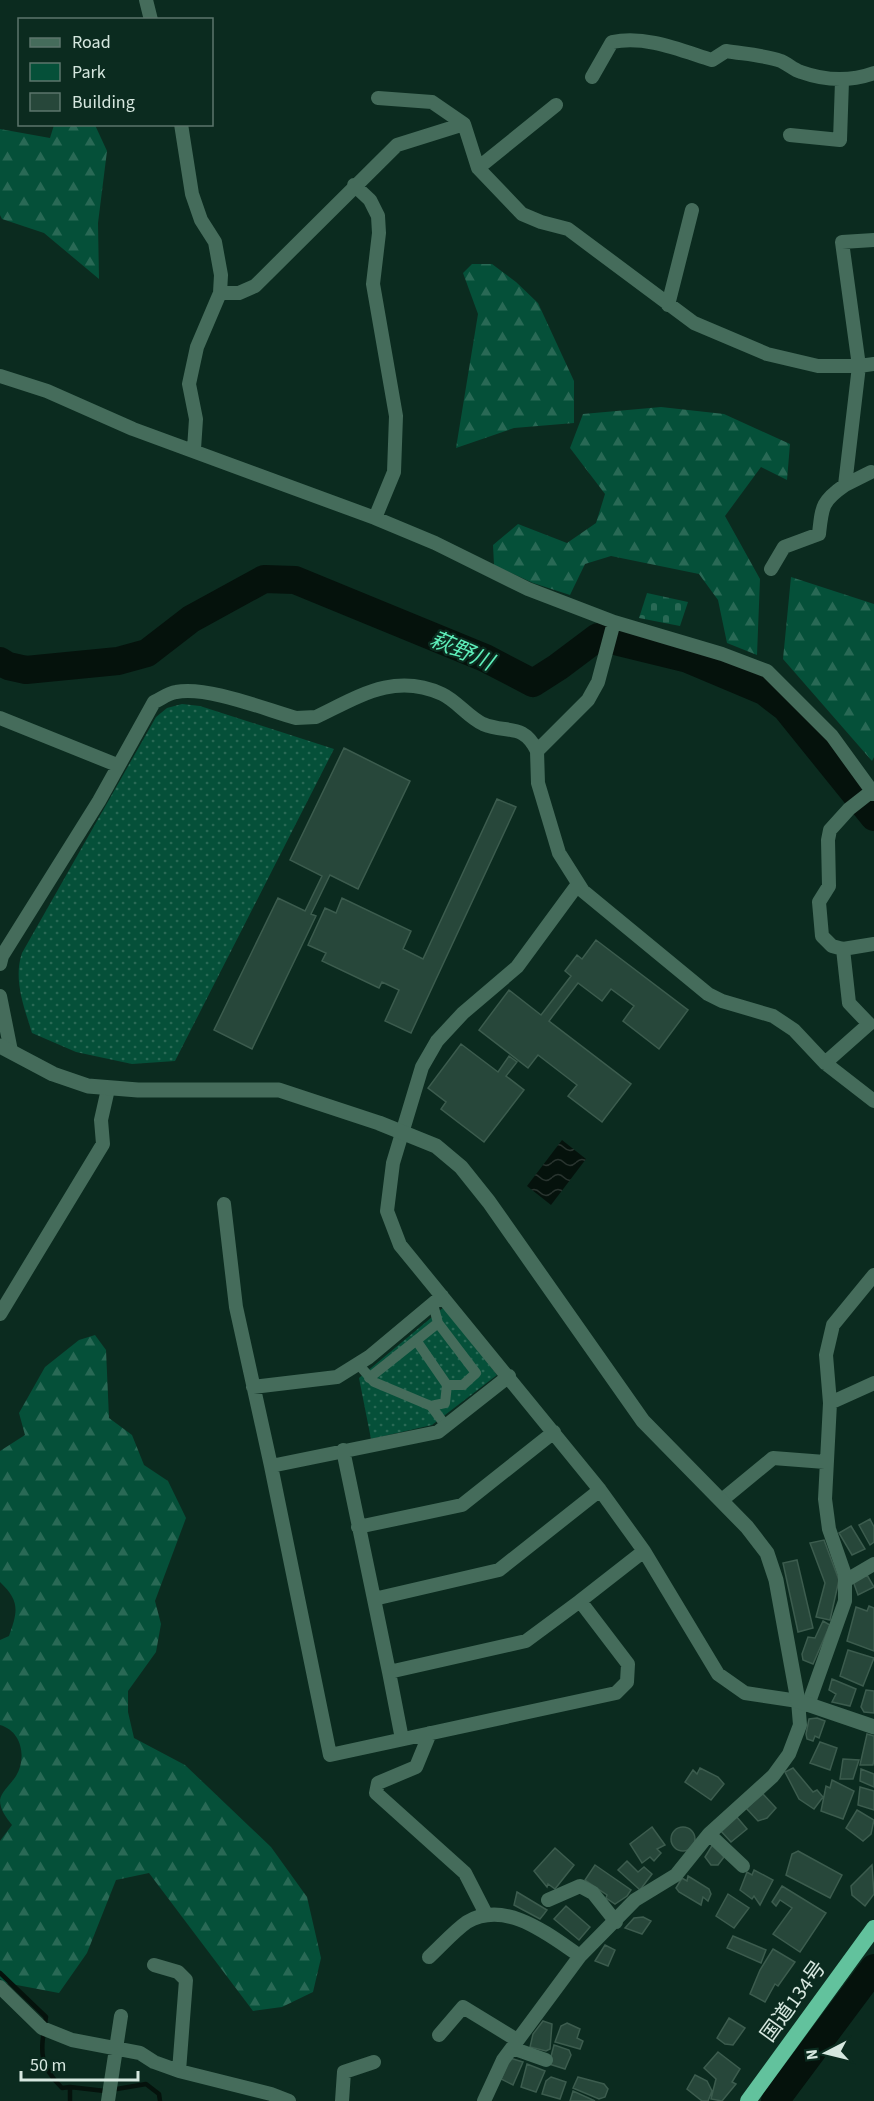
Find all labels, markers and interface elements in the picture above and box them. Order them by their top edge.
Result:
legend [18,18,213,126]
text: Road [72,30,111,55]
text: Park [72,60,106,85]
text: Building [72,90,135,115]
water label: 萩野川 [425,623,500,679]
street label: 国道134号 [753,1954,833,2048]
north arrow [796,2023,856,2083]
scale bar [21,2044,138,2082]
text: N [801,2048,824,2061]
text: 50 m [30,2053,66,2078]

